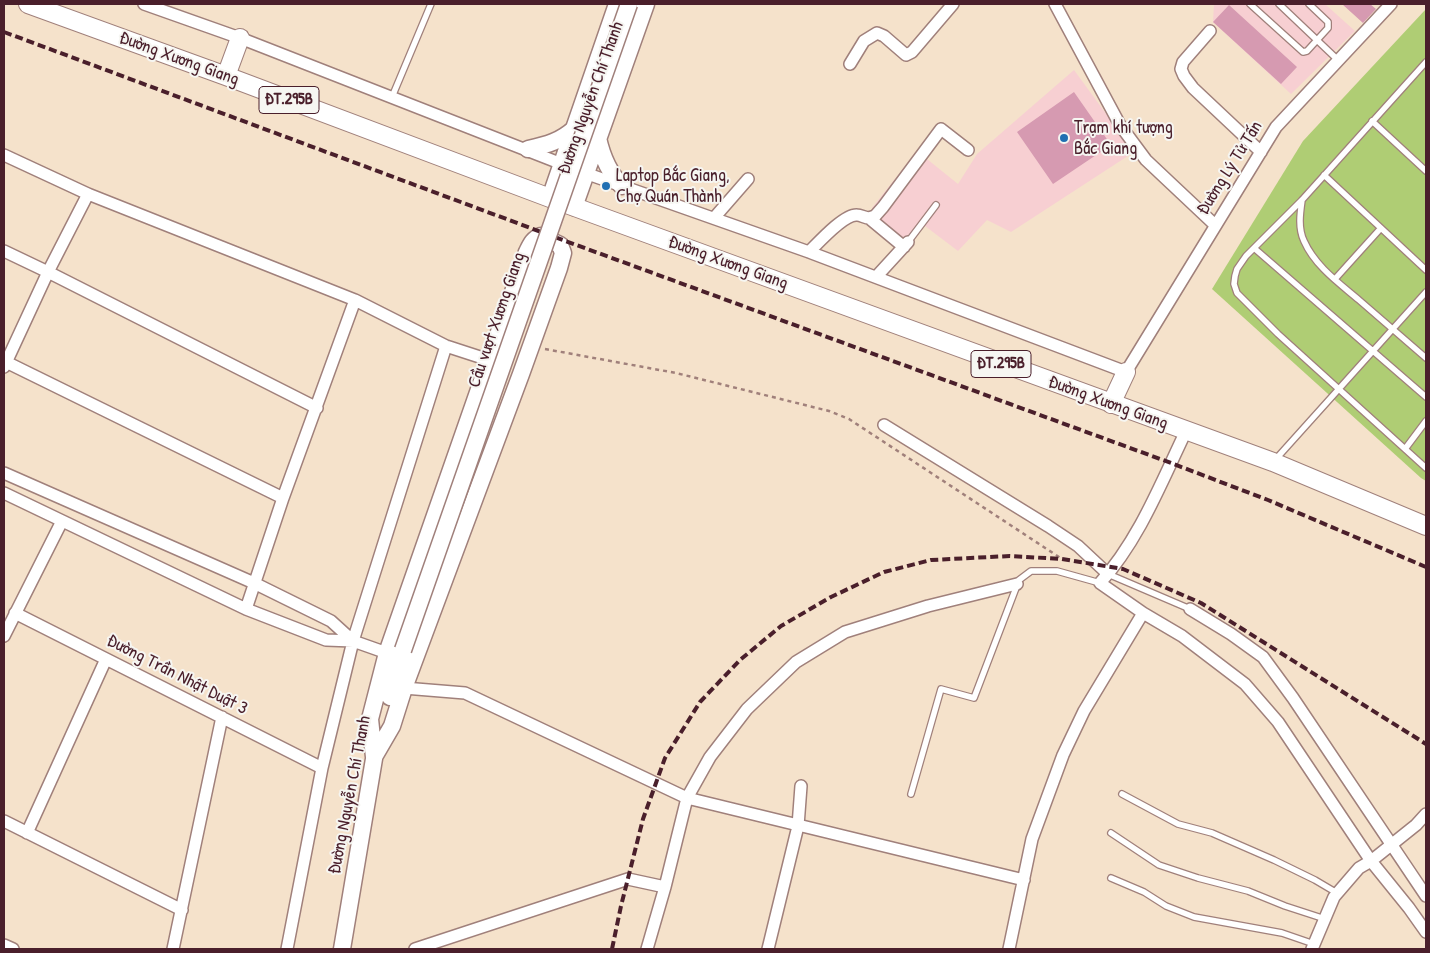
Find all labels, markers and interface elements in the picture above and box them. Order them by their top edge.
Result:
street label: Đường Nguyễn Chí Thanh [553,19,629,177]
street label: Đường Xương Giang [116,27,242,91]
road number: ĐT.295B [259,86,319,114]
place label: Trạm khí tượng Bắc Giang [1074,117,1173,160]
street label: Đường Lý Tử Tấn [1193,117,1267,219]
marker: Trạm khí tượng Bắc Giang [1058,132,1070,144]
place label: Laptop Bắc Giang, Chợ Quán Thành [616,165,730,208]
marker: Laptop Bắc Giang, Chợ Quán Thành [600,180,612,192]
street label: Đường Xương Giang [665,231,791,295]
street label: Cầu vượt Xương Giang [464,250,530,390]
road number: ĐT.295B [971,350,1031,378]
street label: Đường Xương Giang [1045,371,1171,435]
street label: Đường Trần Nhật Duật 3 [103,630,251,720]
street label: Đường Nguyễn Chí Thanh [324,714,376,876]

